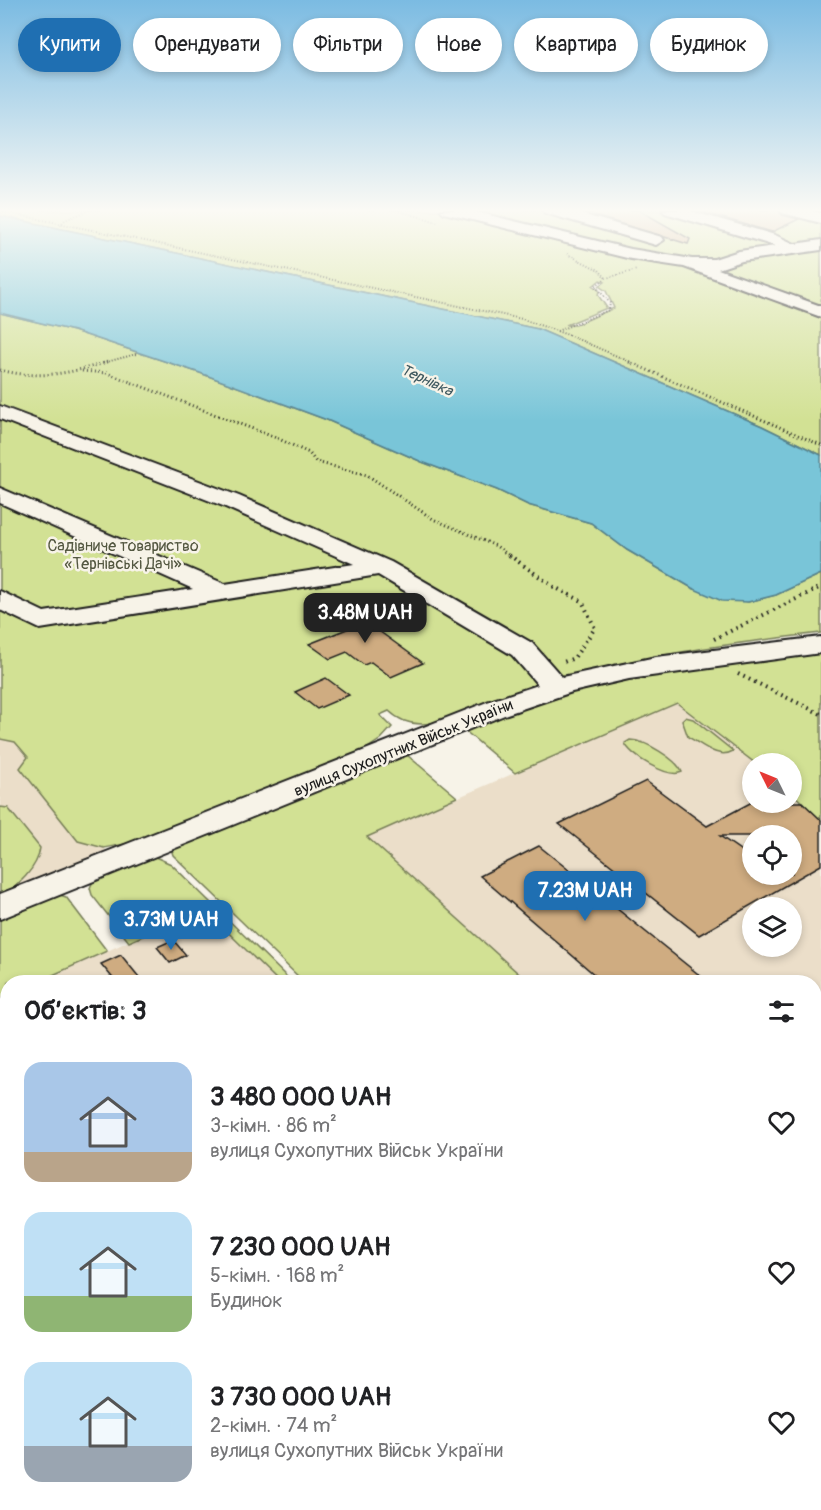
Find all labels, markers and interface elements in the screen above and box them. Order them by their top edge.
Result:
chip: Купити [18,18,121,72]
chip: Орендувати [133,18,281,72]
chip: Фільтри [293,18,403,72]
chip: Нове [415,18,502,72]
chip: Квартира [514,18,638,72]
chip: Будинок [650,18,768,72]
water label: Тернівка [398,360,457,401]
park label: Садівниче товариство «Тернівські Дачі» [47,536,199,574]
pin: 3.48M UAH [296,593,434,644]
text: 3.48M UAH [318,600,412,625]
street label: вулиця Сухопутних Військ України [291,695,516,801]
north arrow [742,753,802,813]
map controls [742,753,802,957]
button: locate [742,825,802,885]
pin: 7.23M UAH [516,871,654,922]
text: 7.23M UAH [538,878,632,903]
button: layers [742,897,802,957]
pin: 3.73M UAH [102,900,240,951]
text: 3.73M UAH [124,907,218,932]
text: Об’єктів: 3 [24,995,147,1027]
icon: filters [765,995,798,1028]
text: 3 480 000 UAH [210,1081,391,1113]
icon: home [72,1086,144,1158]
icon: heart [765,1106,798,1139]
text: 3-кімн. · 86 m² [210,1113,337,1138]
text: вулиця Сухопутних Військ України [210,1138,503,1163]
text: 7 230 000 UAH [210,1231,391,1263]
icon: home [72,1236,144,1308]
icon: heart [765,1256,798,1289]
text: 5-кімн. · 168 m² [210,1263,344,1288]
text: Будинок [210,1288,282,1313]
text: 3 730 000 UAH [210,1381,391,1413]
icon: home [72,1386,144,1458]
icon: heart [765,1406,798,1439]
text: 2-кімн. · 74 m² [210,1413,337,1438]
text: вулиця Сухопутних Військ України [210,1438,503,1463]

